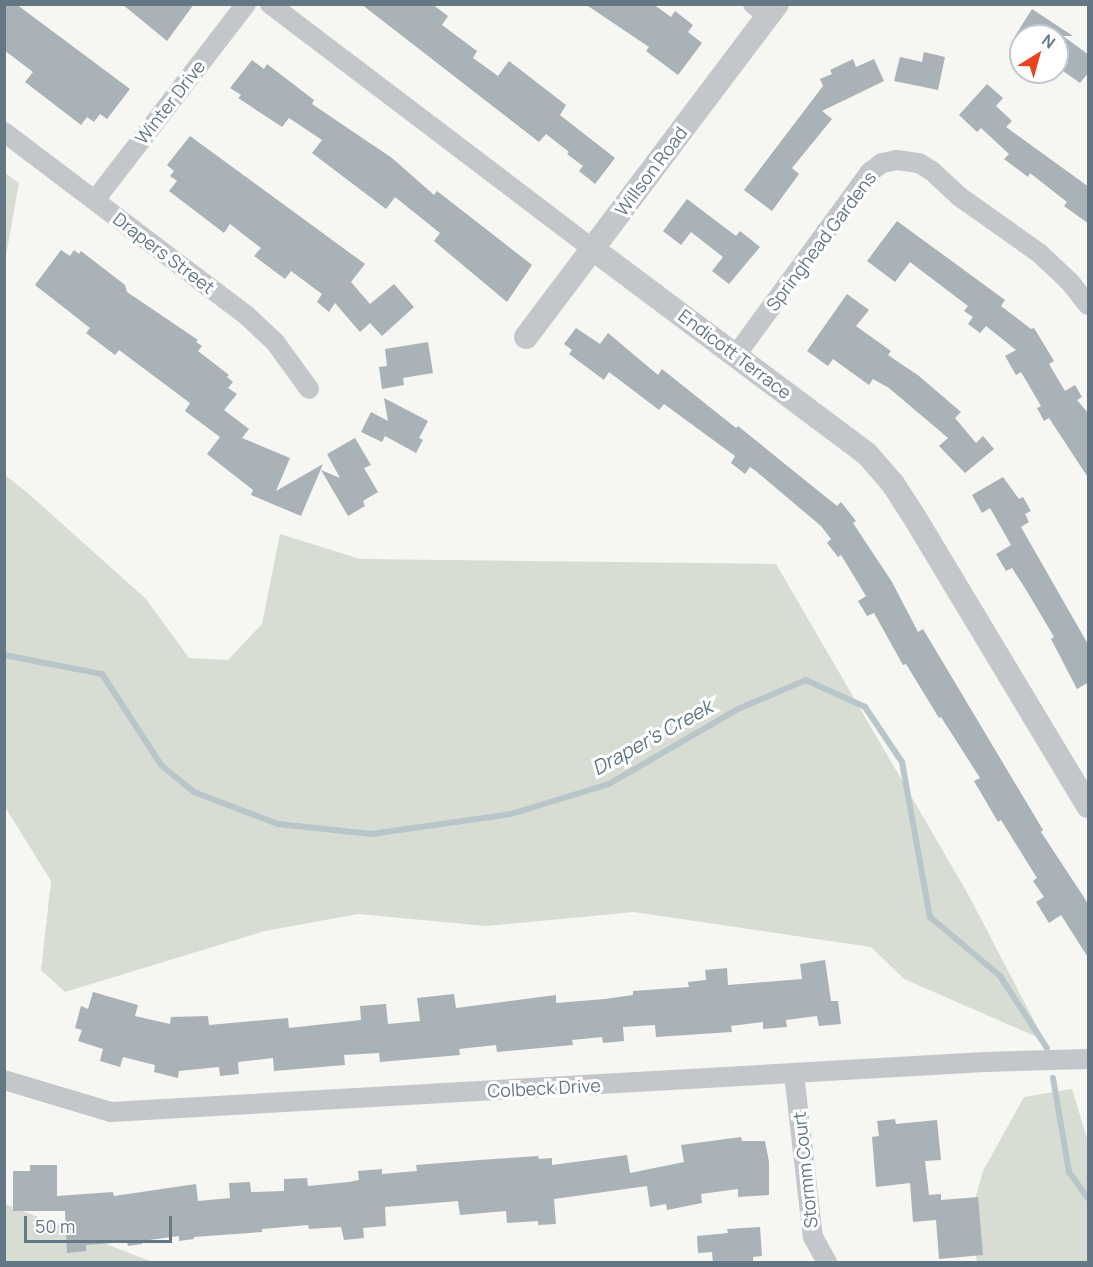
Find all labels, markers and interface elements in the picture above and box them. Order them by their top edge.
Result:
north arrow [1009,24,1069,84]
text: N [1037,29,1060,53]
street label: Winter Drive [130,56,210,148]
street label: Willson Road [610,122,692,220]
street label: Springhead Gardens [761,167,881,315]
street label: Drapers Street [109,208,219,298]
street label: Endicott Terrace [674,305,796,403]
water label: Draper's Creek [588,694,716,780]
street label: Colbeck Drive [487,1074,601,1102]
street label: Stormm Court [788,1111,822,1229]
scale bar [27,1204,176,1242]
text: 50 m [35,1214,75,1238]

